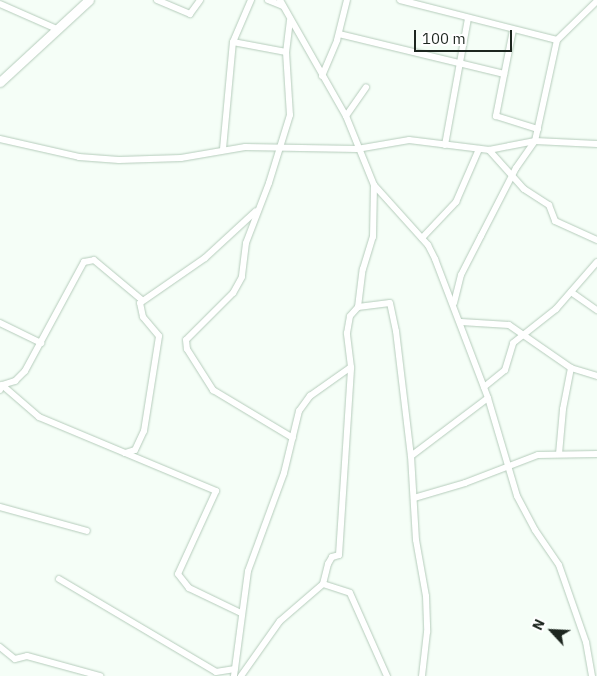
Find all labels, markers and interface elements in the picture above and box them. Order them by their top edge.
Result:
scale bar [417,20,514,52]
text: 100 m [422,29,466,48]
north arrow [527,606,577,656]
text: N [528,616,549,633]

